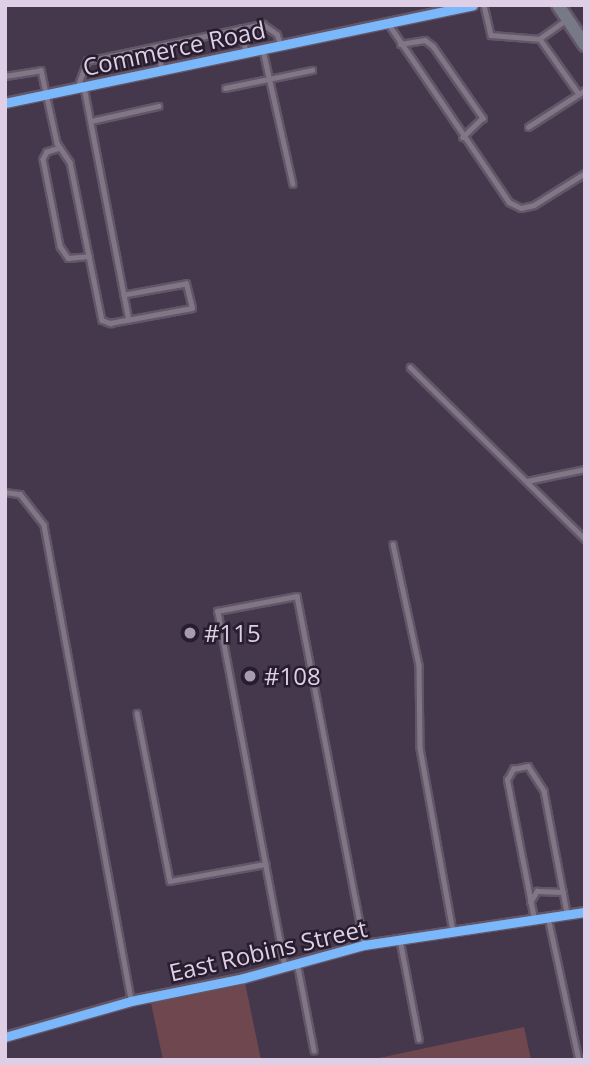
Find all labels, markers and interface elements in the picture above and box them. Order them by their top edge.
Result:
street label: Commerce Road [80,15,268,81]
place label: #115 [204,619,261,647]
marker: #115 [182,625,198,641]
place label: #108 [264,662,321,690]
marker: #108 [242,668,258,684]
street label: East Robins Street [166,913,370,987]

